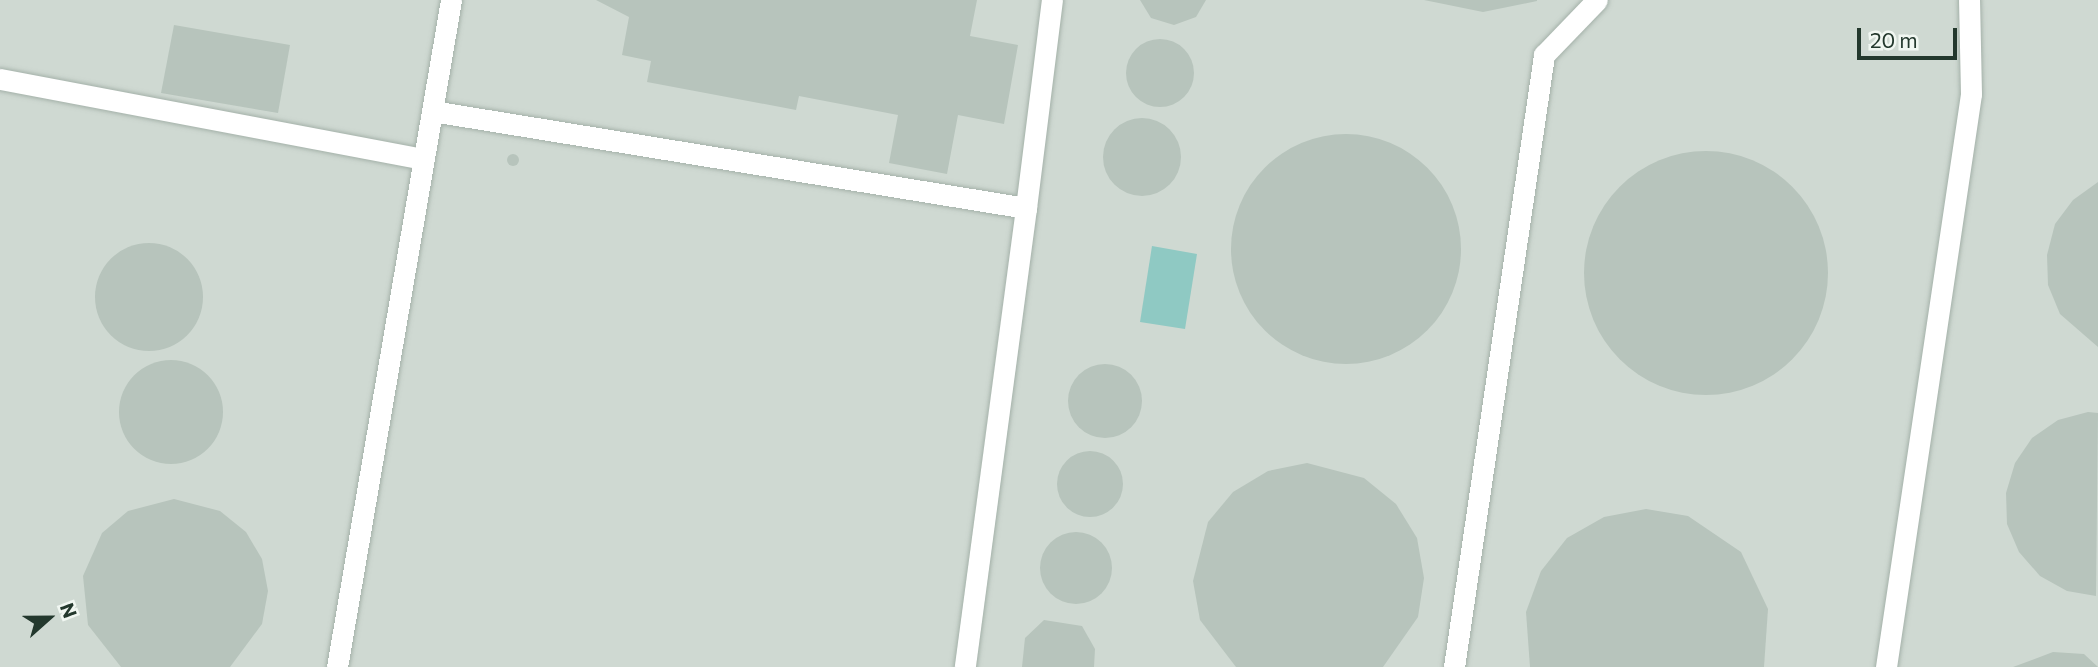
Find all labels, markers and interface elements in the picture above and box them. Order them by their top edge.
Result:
scale bar [1860,14,1960,58]
text: 20 m [1870,27,1918,52]
north arrow [14,583,84,653]
text: N [56,600,82,621]

